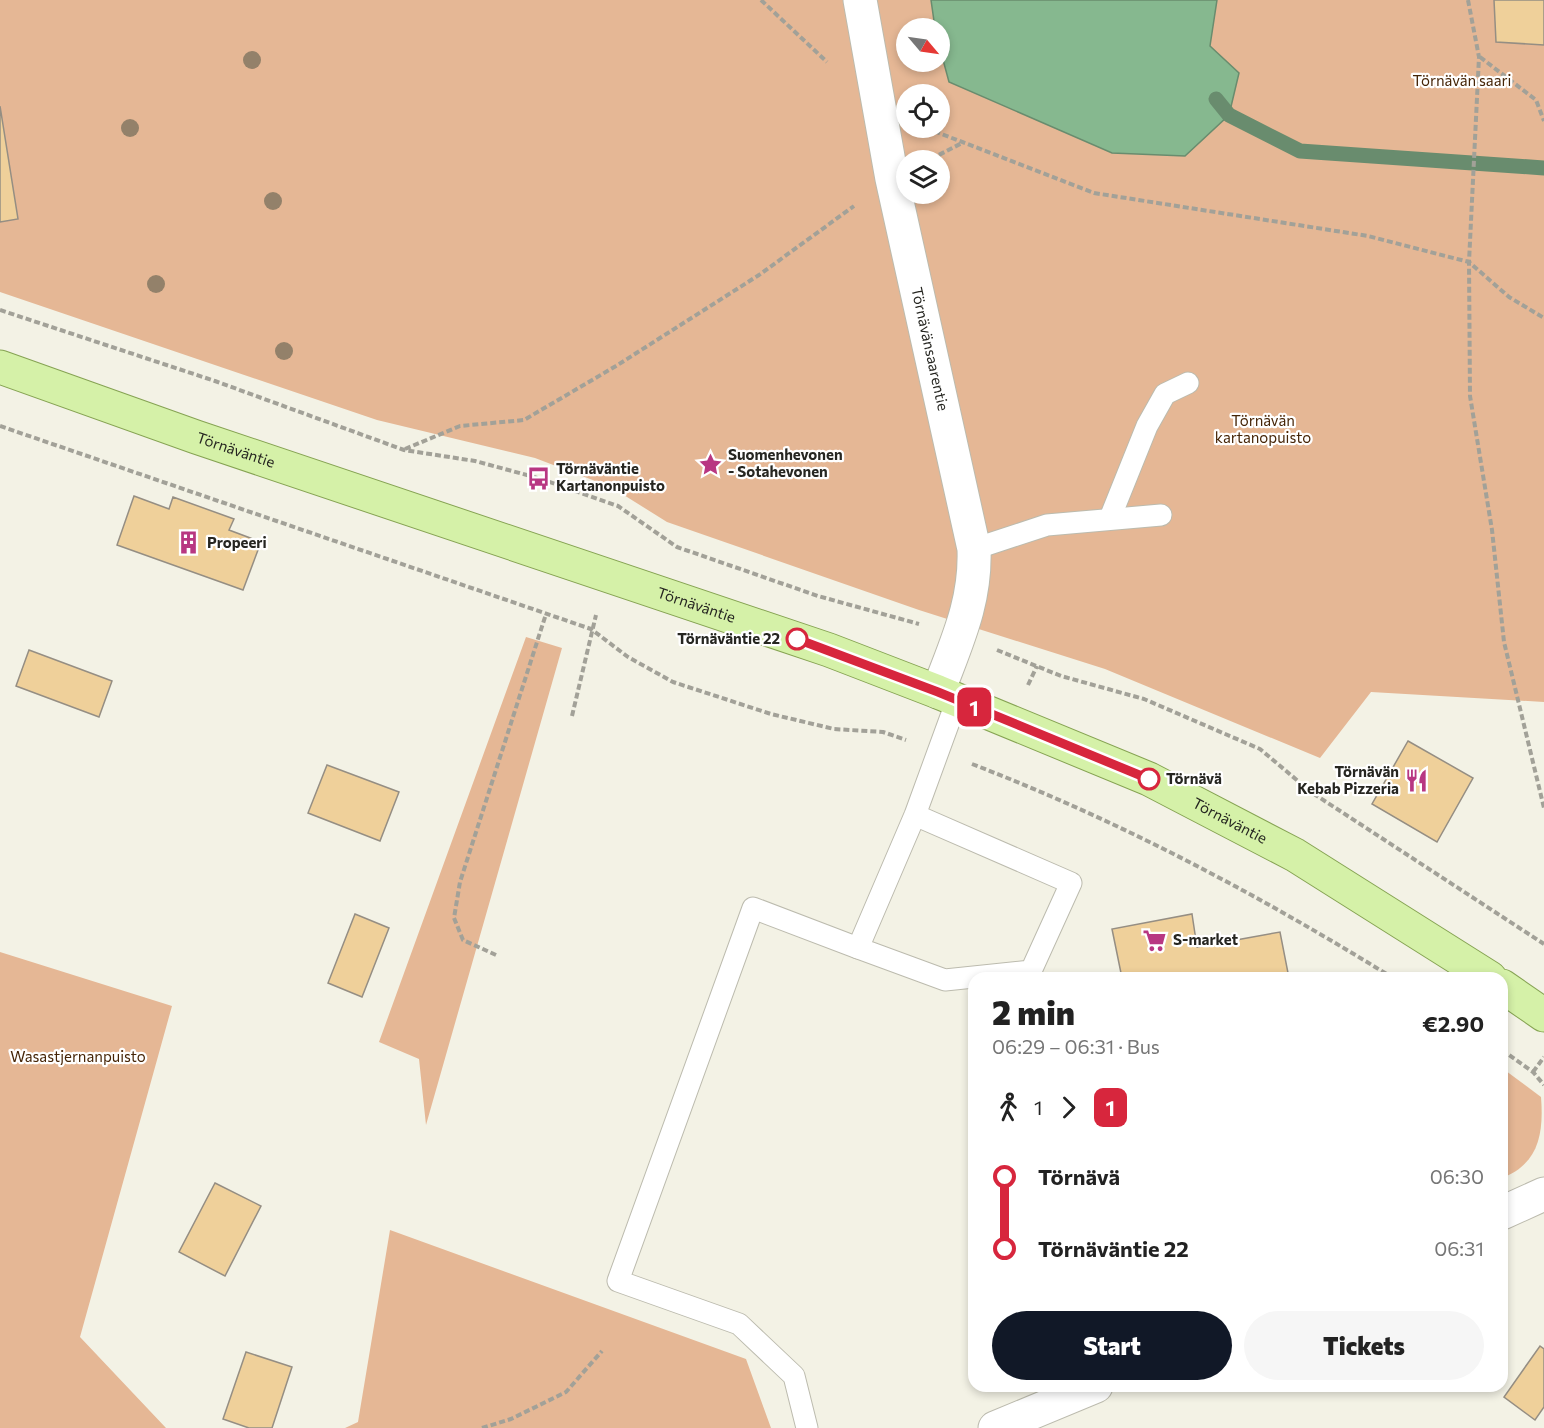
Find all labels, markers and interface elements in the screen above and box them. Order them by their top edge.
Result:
north arrow [896,18,950,72]
map controls [896,18,950,204]
park label: Törnävän saari [1413,71,1511,89]
button: locate [896,84,950,138]
button: layers [896,150,950,204]
street label: Törnävänsaarentie [908,285,953,413]
park label: Törnävän kartanopuisto [1215,411,1311,446]
street label: Törnäväntie [195,428,278,471]
place label: Suomenhevonen - Sotahevonen [728,445,843,480]
place icon: Suomenhevonen - Sotahevonen [697,451,723,477]
place label: Törnäväntie Kartanonpuisto [556,459,665,494]
bus stop icon: Törnäväntie Kartanonpuisto [525,465,551,491]
building icon: Propeeri [176,530,202,556]
place label: Propeeri [207,533,267,551]
street label: Törnäväntie [655,583,738,626]
marker: Törnäväntie 22 [786,628,808,650]
place label: Törnäväntie 22 [677,629,780,647]
line badge: 1 [954,688,994,726]
text: 1 [969,695,979,720]
place label: Törnävän Kebab Pizzeria [1297,762,1399,797]
marker: Törnävä [1138,768,1160,790]
restaurant icon: Törnävän Kebab Pizzeria [1404,768,1430,794]
place label: Törnävä [1166,769,1222,787]
street label: Törnäväntie [1190,793,1271,847]
supermarket icon: S-market [1142,927,1168,953]
place label: S-market [1173,930,1238,948]
text: 2 min [992,991,1075,1032]
text: €2.90 [1422,1010,1484,1037]
text: 06:29 – 06:31 · Bus [992,1034,1160,1058]
park label: Wasastjernanpuisto [10,1047,146,1065]
icon: walk [992,1091,1025,1124]
icon: forward [1052,1091,1085,1124]
text: 1 [1034,1095,1043,1119]
text: 1 [1106,1095,1115,1120]
text: Törnävä [1038,1163,1120,1190]
text: 06:30 [1430,1164,1484,1188]
text: Törnäväntie 22 [1038,1235,1189,1262]
text: 06:31 [1434,1236,1484,1260]
button: Start [992,1311,1232,1380]
button: Tickets [1244,1311,1484,1380]

